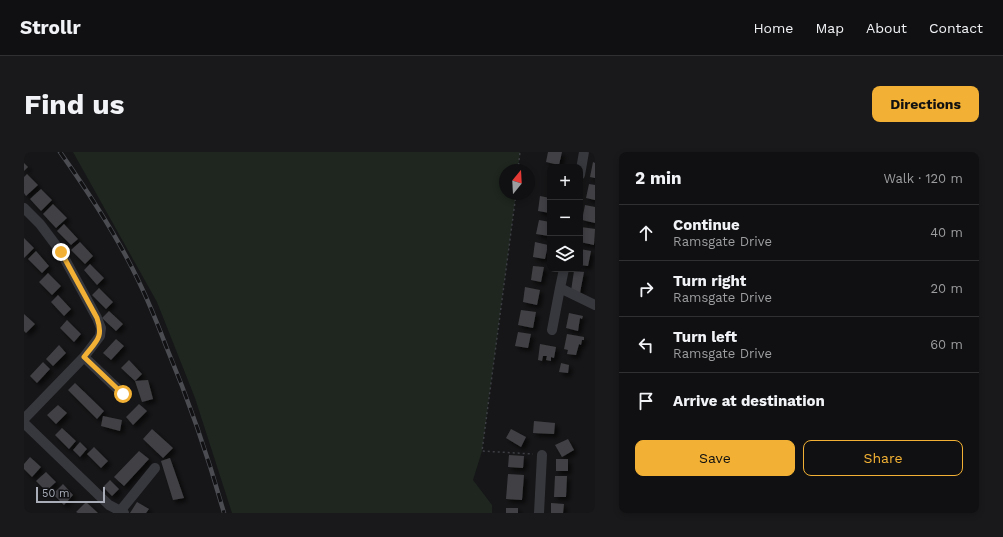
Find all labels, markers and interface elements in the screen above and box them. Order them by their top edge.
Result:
text: Strollr [20,16,81,39]
text: Home [753,20,793,36]
text: Map [815,20,844,36]
text: About [866,20,907,36]
text: Contact [929,20,983,36]
button: Directions [872,86,979,122]
text: Find us [24,88,124,121]
north arrow [499,164,535,200]
map controls [547,164,583,272]
button: + [547,164,583,200]
text: 2 min [635,168,681,188]
text: Walk · 120 m [884,171,963,186]
button: − [547,200,583,236]
text: Continue [673,216,740,234]
icon: ahead [635,222,657,244]
text: 40 m [930,225,963,240]
text: Ramsgate Drive [673,234,772,249]
button: layers [547,236,583,272]
route end [52,243,70,261]
text: Turn right [673,272,746,290]
icon: right [635,278,657,300]
text: 20 m [931,281,963,296]
text: Ramsgate Drive [673,290,772,305]
text: Turn left [673,328,737,346]
icon: left [635,334,657,356]
text: 60 m [930,337,963,352]
text: Ramsgate Drive [673,346,772,361]
route start [114,385,132,403]
icon: arrive [635,390,657,412]
text: Arrive at destination [673,392,825,410]
button: Save [635,440,795,476]
button: Share [803,440,963,476]
scale bar [36,485,105,504]
text: 50 m [42,487,69,500]

